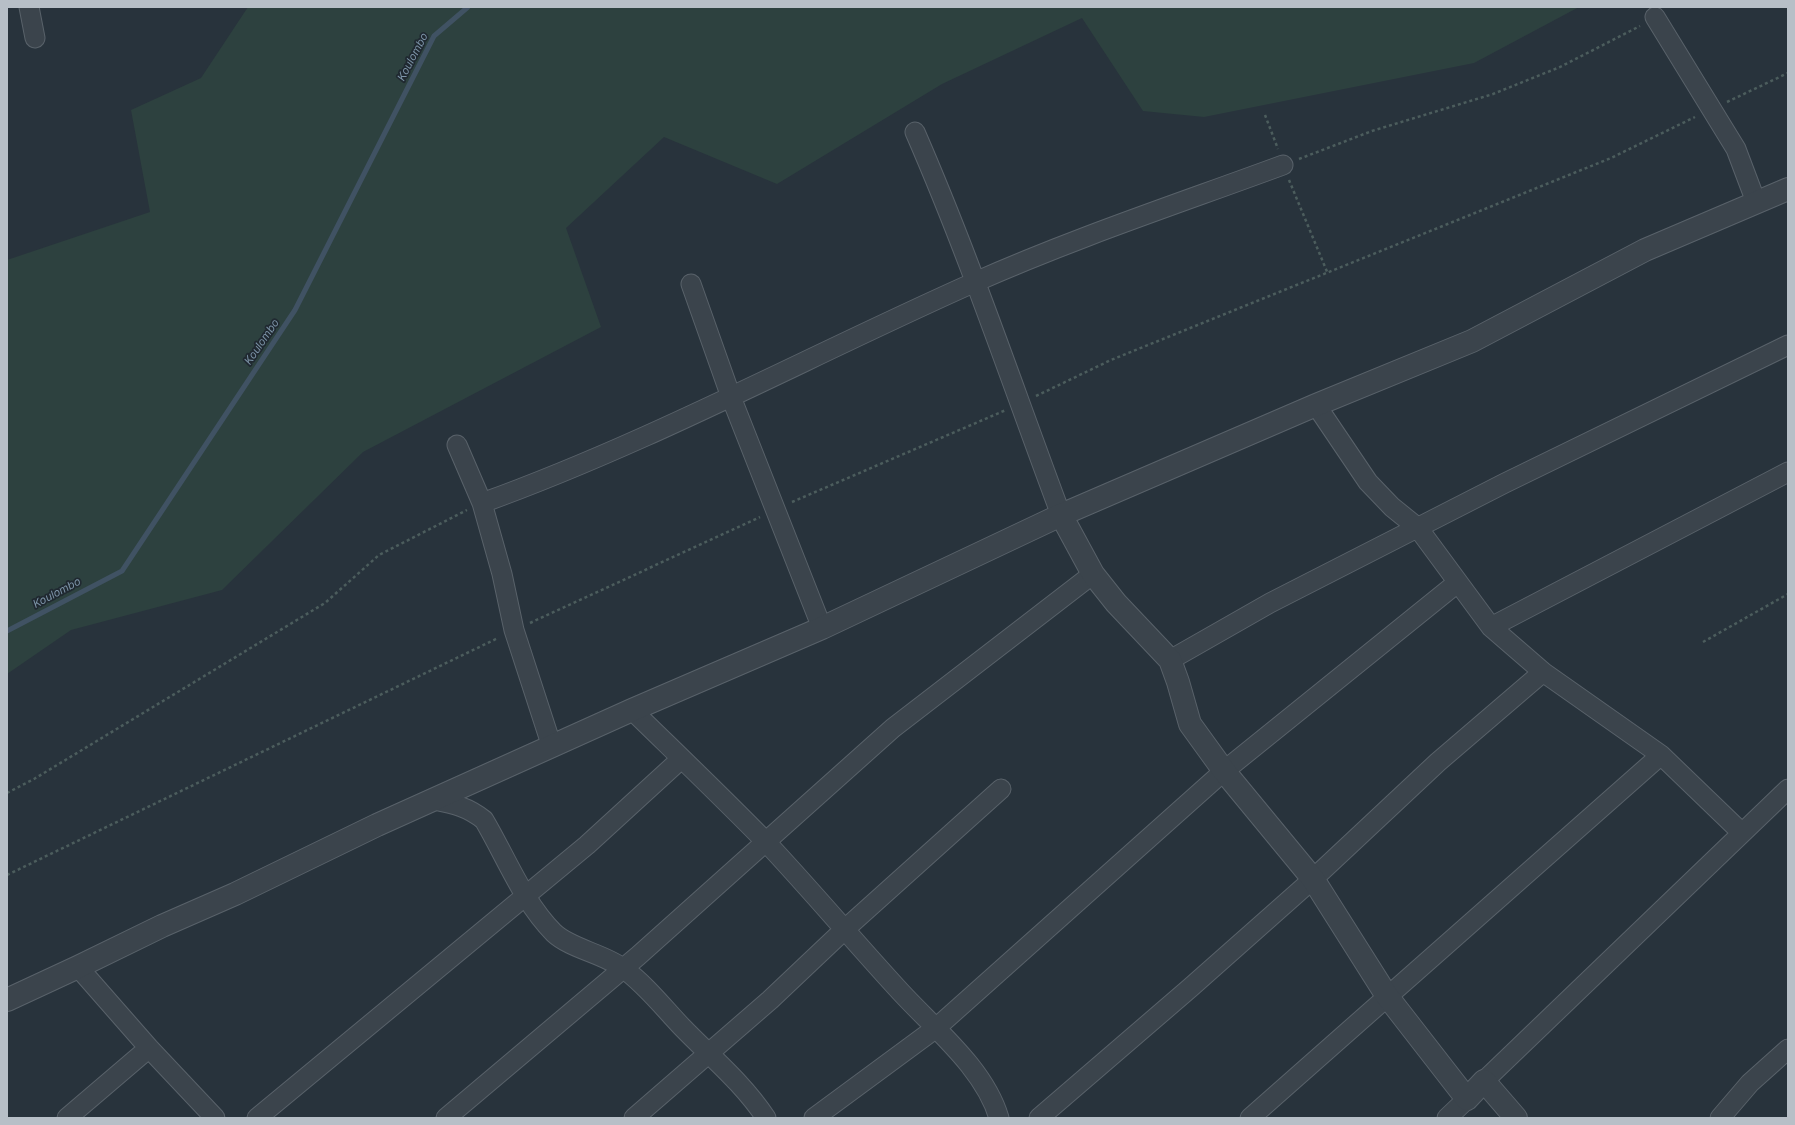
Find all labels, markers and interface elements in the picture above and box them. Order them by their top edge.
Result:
water label: Koulombo [395,31,431,83]
water label: Koulombo [242,317,282,367]
water label: Koulombo [31,575,83,611]

